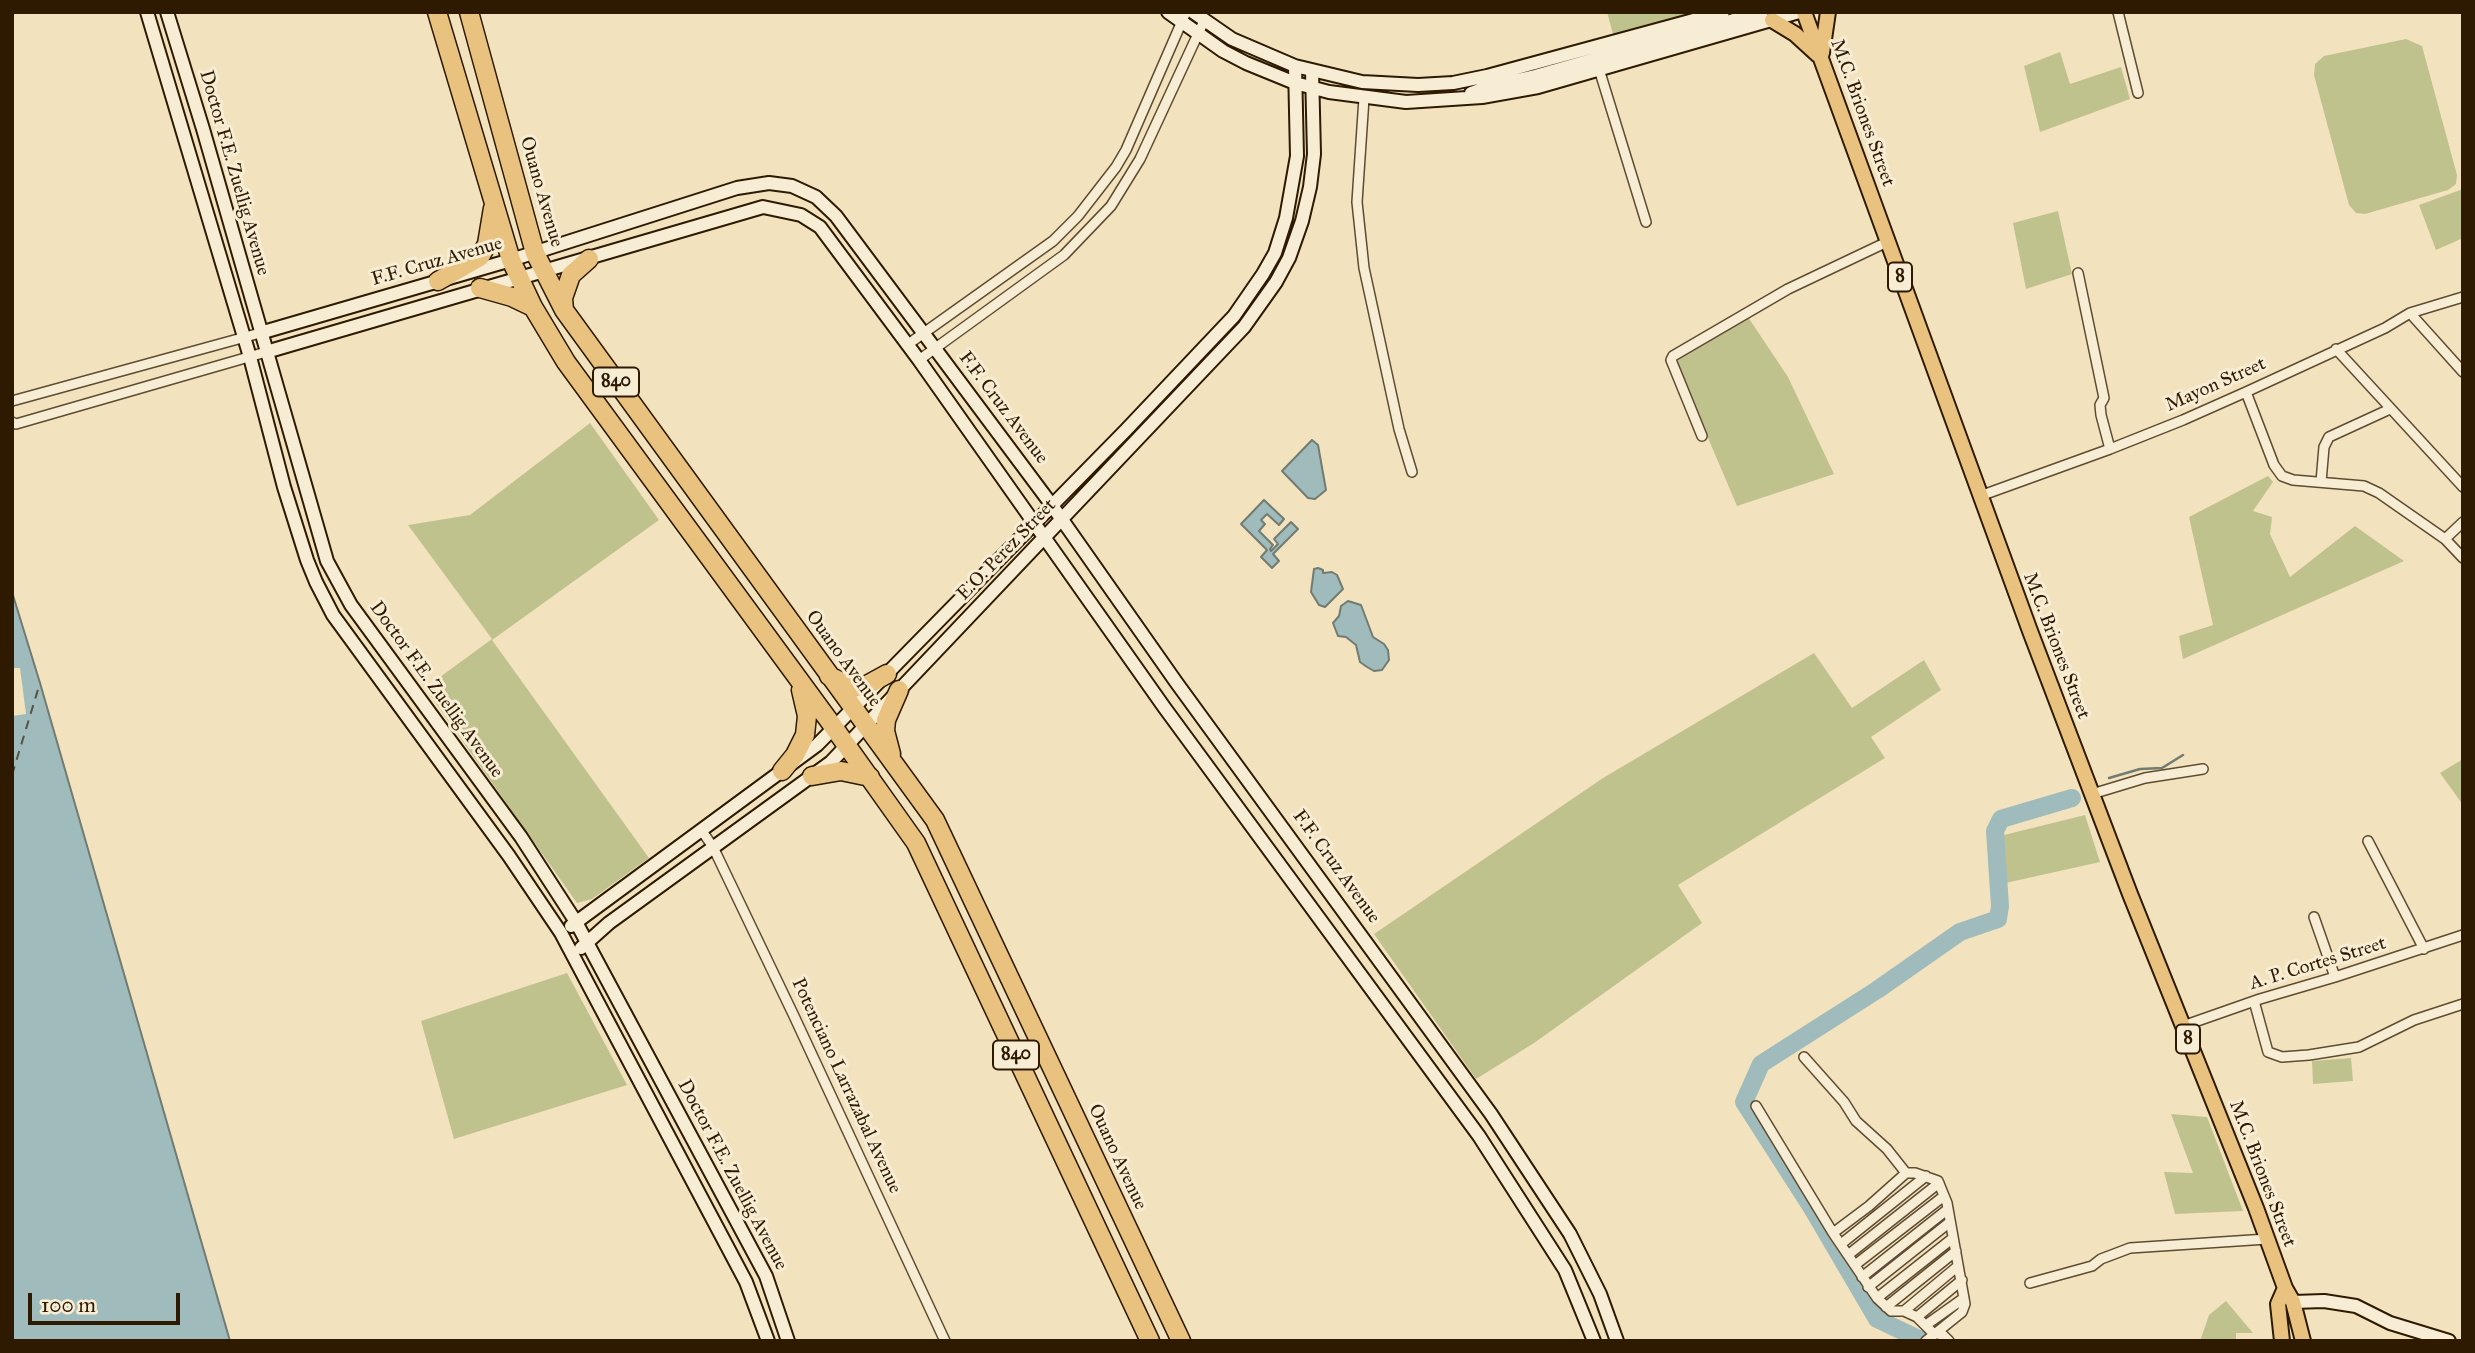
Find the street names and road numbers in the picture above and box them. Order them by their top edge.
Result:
street label: M.C. Briones Street [1825,36,1899,190]
street label: Doctor F.E. Zuellig Avenue [194,68,274,278]
street label: Ouano Avenue [514,134,568,250]
street label: F.F. Cruz Avenue [369,232,505,292]
road number: 8 [1888,262,1912,292]
street label: F.F. Cruz Avenue [953,347,1053,469]
street label: Mayon Street [2162,353,2270,417]
road number: 840 [593,368,639,396]
street label: E.O. Perez Street [953,494,1061,606]
street label: M.C. Briones Street [2018,570,2094,722]
street label: Doctor F.E. Zuellig Avenue [364,597,508,783]
street label: Ouano Avenue [800,606,886,712]
street label: F.F. Cruz Avenue [1287,806,1385,928]
street label: A. P. Cortes Street [2247,932,2389,996]
street label: Potenciano Larrazabal Avenue [786,975,906,1197]
road number: 8 [2176,1024,2200,1054]
road number: 840 [993,1040,1039,1070]
street label: Doctor F.E. Zuellig Avenue [672,1076,792,1274]
street label: M.C. Briones Street [2224,1098,2300,1250]
street label: Ouano Avenue [1083,1101,1151,1213]

